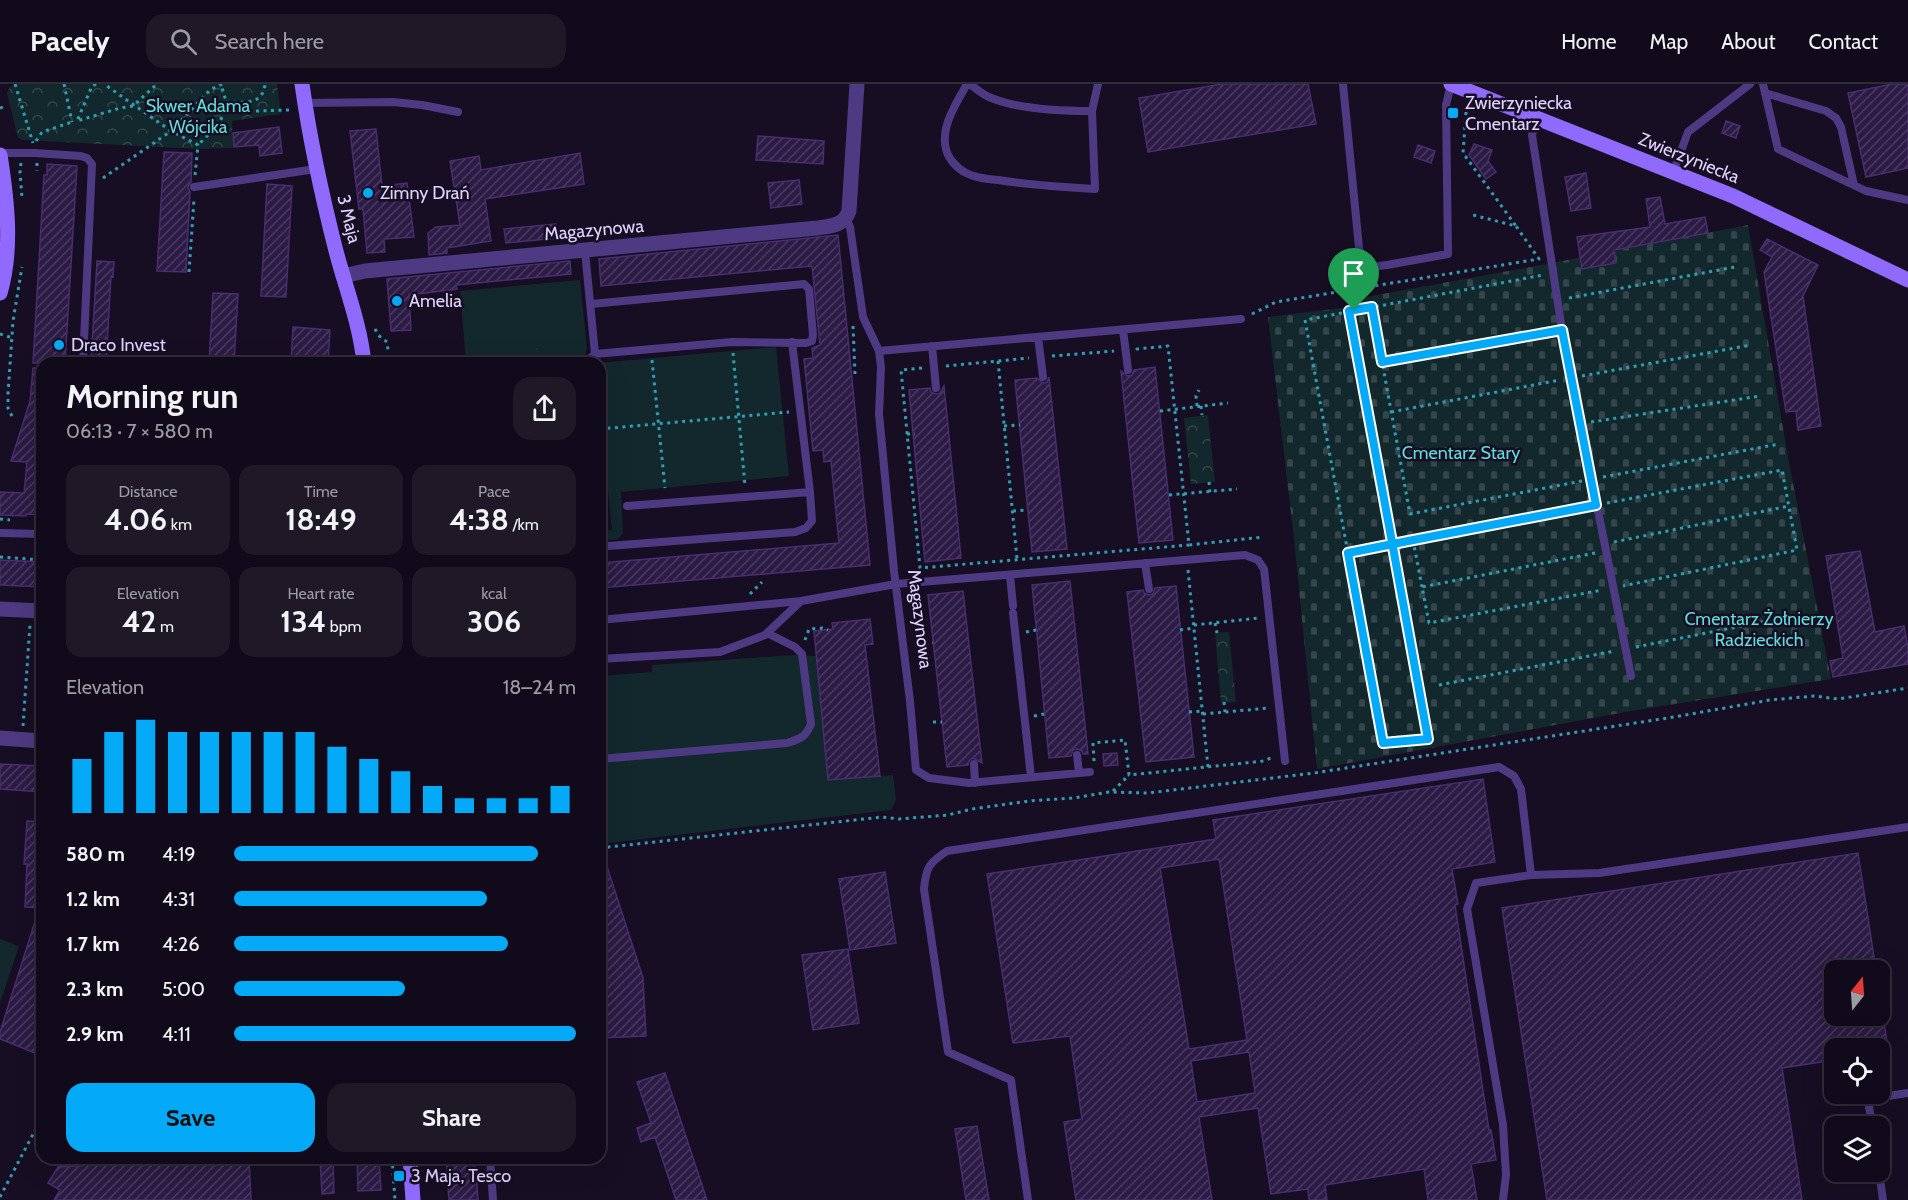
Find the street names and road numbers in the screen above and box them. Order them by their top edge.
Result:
street label: Zwierzyniecka [1635,128,1743,188]
street label: 3 Maja [332,192,366,246]
street label: Magazynowa [543,215,645,245]
street label: Magazynowa [903,568,937,670]

